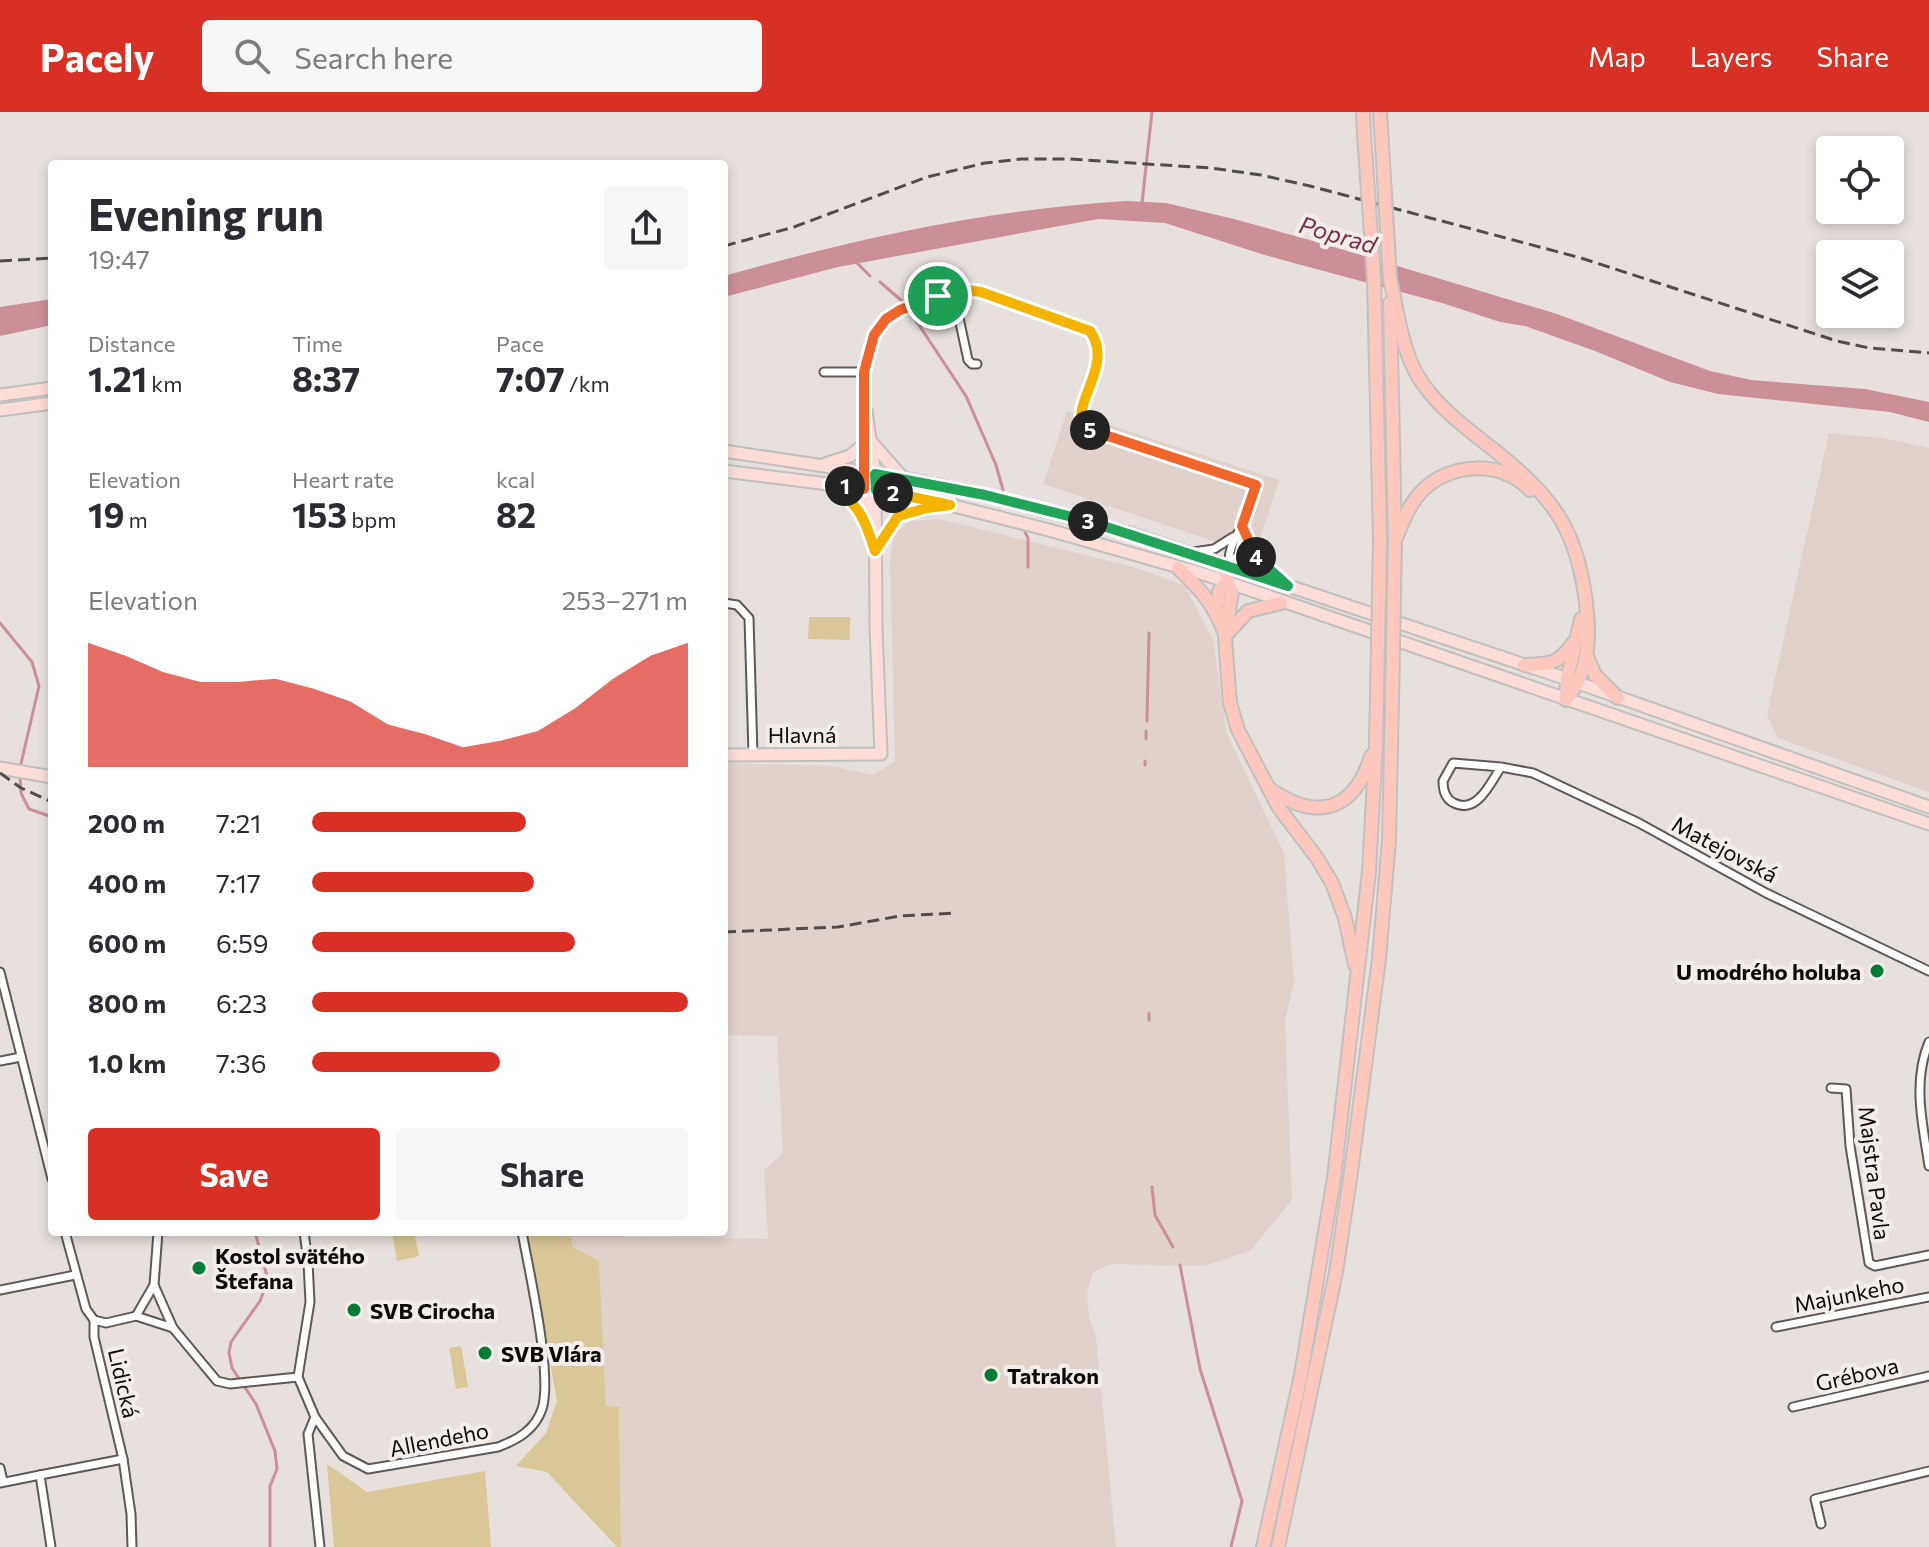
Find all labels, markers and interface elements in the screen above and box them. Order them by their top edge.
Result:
search box [202,20,762,92]
text: Pacely [40,33,154,80]
icon: search [230,34,274,78]
text: Search here [294,38,453,75]
text: Map [1588,39,1646,73]
text: Layers [1690,39,1772,73]
text: Share [1816,39,1889,73]
map controls [1816,136,1904,328]
button: locate [1816,136,1904,224]
text: Evening run [88,186,324,240]
button: share [604,186,688,270]
water label: Poprad [1296,209,1381,259]
button: layers [1816,240,1904,328]
text: 19:47 [88,243,150,274]
pin [904,262,972,330]
icon: arrive [916,274,960,318]
text: Distance [88,330,175,357]
text: Time [292,330,343,357]
text: Pace [496,330,544,357]
text: 1.21 [88,357,147,399]
text: 8:37 [292,357,360,399]
text: 7:07 [496,357,565,399]
text: km [147,370,182,397]
text: /km [565,370,610,397]
pin: 5 [1070,410,1110,450]
text: 5 [1084,416,1096,443]
text: Elevation [88,466,181,493]
text: Heart rate [292,466,394,493]
text: kcal [496,466,535,493]
pin: 1 [825,466,865,506]
text: 1 [840,472,850,499]
pin: 2 [873,473,913,513]
text: 2 [887,479,899,506]
text: 19 [88,493,124,535]
text: 153 [292,493,347,535]
text: 82 [496,493,536,535]
pin: 3 [1068,501,1108,541]
text: m [124,506,148,533]
text: bpm [347,506,396,533]
text: 3 [1082,507,1094,534]
pin: 4 [1236,537,1276,577]
text: 4 [1249,543,1263,570]
text: Elevation [88,584,198,615]
text: 253–271 m [562,584,688,615]
street label: Hlavná [768,721,836,748]
text: 200 m [88,807,165,838]
text: 7:21 [216,807,261,838]
street label: Matejovská [1668,810,1782,888]
text: 400 m [88,867,166,898]
text: 7:17 [216,867,261,898]
text: 600 m [88,927,166,958]
text: 6:59 [216,927,269,958]
place label: U modrého holuba [1676,958,1861,985]
marker: U modrého holuba [1868,962,1886,980]
text: 800 m [88,987,166,1018]
text: 6:23 [216,987,267,1018]
text: 1.0 km [88,1047,166,1078]
text: 7:36 [216,1047,266,1078]
street label: Majstra Pavla [1853,1105,1897,1241]
button: Save [88,1128,380,1220]
button: Share [396,1128,688,1220]
place label: Kostol svätého Štefana [215,1242,365,1294]
marker: Kostol svätého Štefana [190,1259,208,1277]
street label: Majunkeho [1792,1270,1906,1318]
place label: SVB Cirocha [370,1297,495,1324]
marker: SVB Cirocha [345,1301,363,1319]
place label: SVB Vlára [501,1340,602,1367]
marker: SVB Vlára [476,1344,494,1362]
street label: Lidická [103,1345,145,1421]
street label: Grébova [1813,1351,1901,1397]
place label: Tatrakon [1007,1362,1099,1389]
marker: Tatrakon [982,1366,1000,1384]
street label: Allendeho [387,1416,491,1462]

